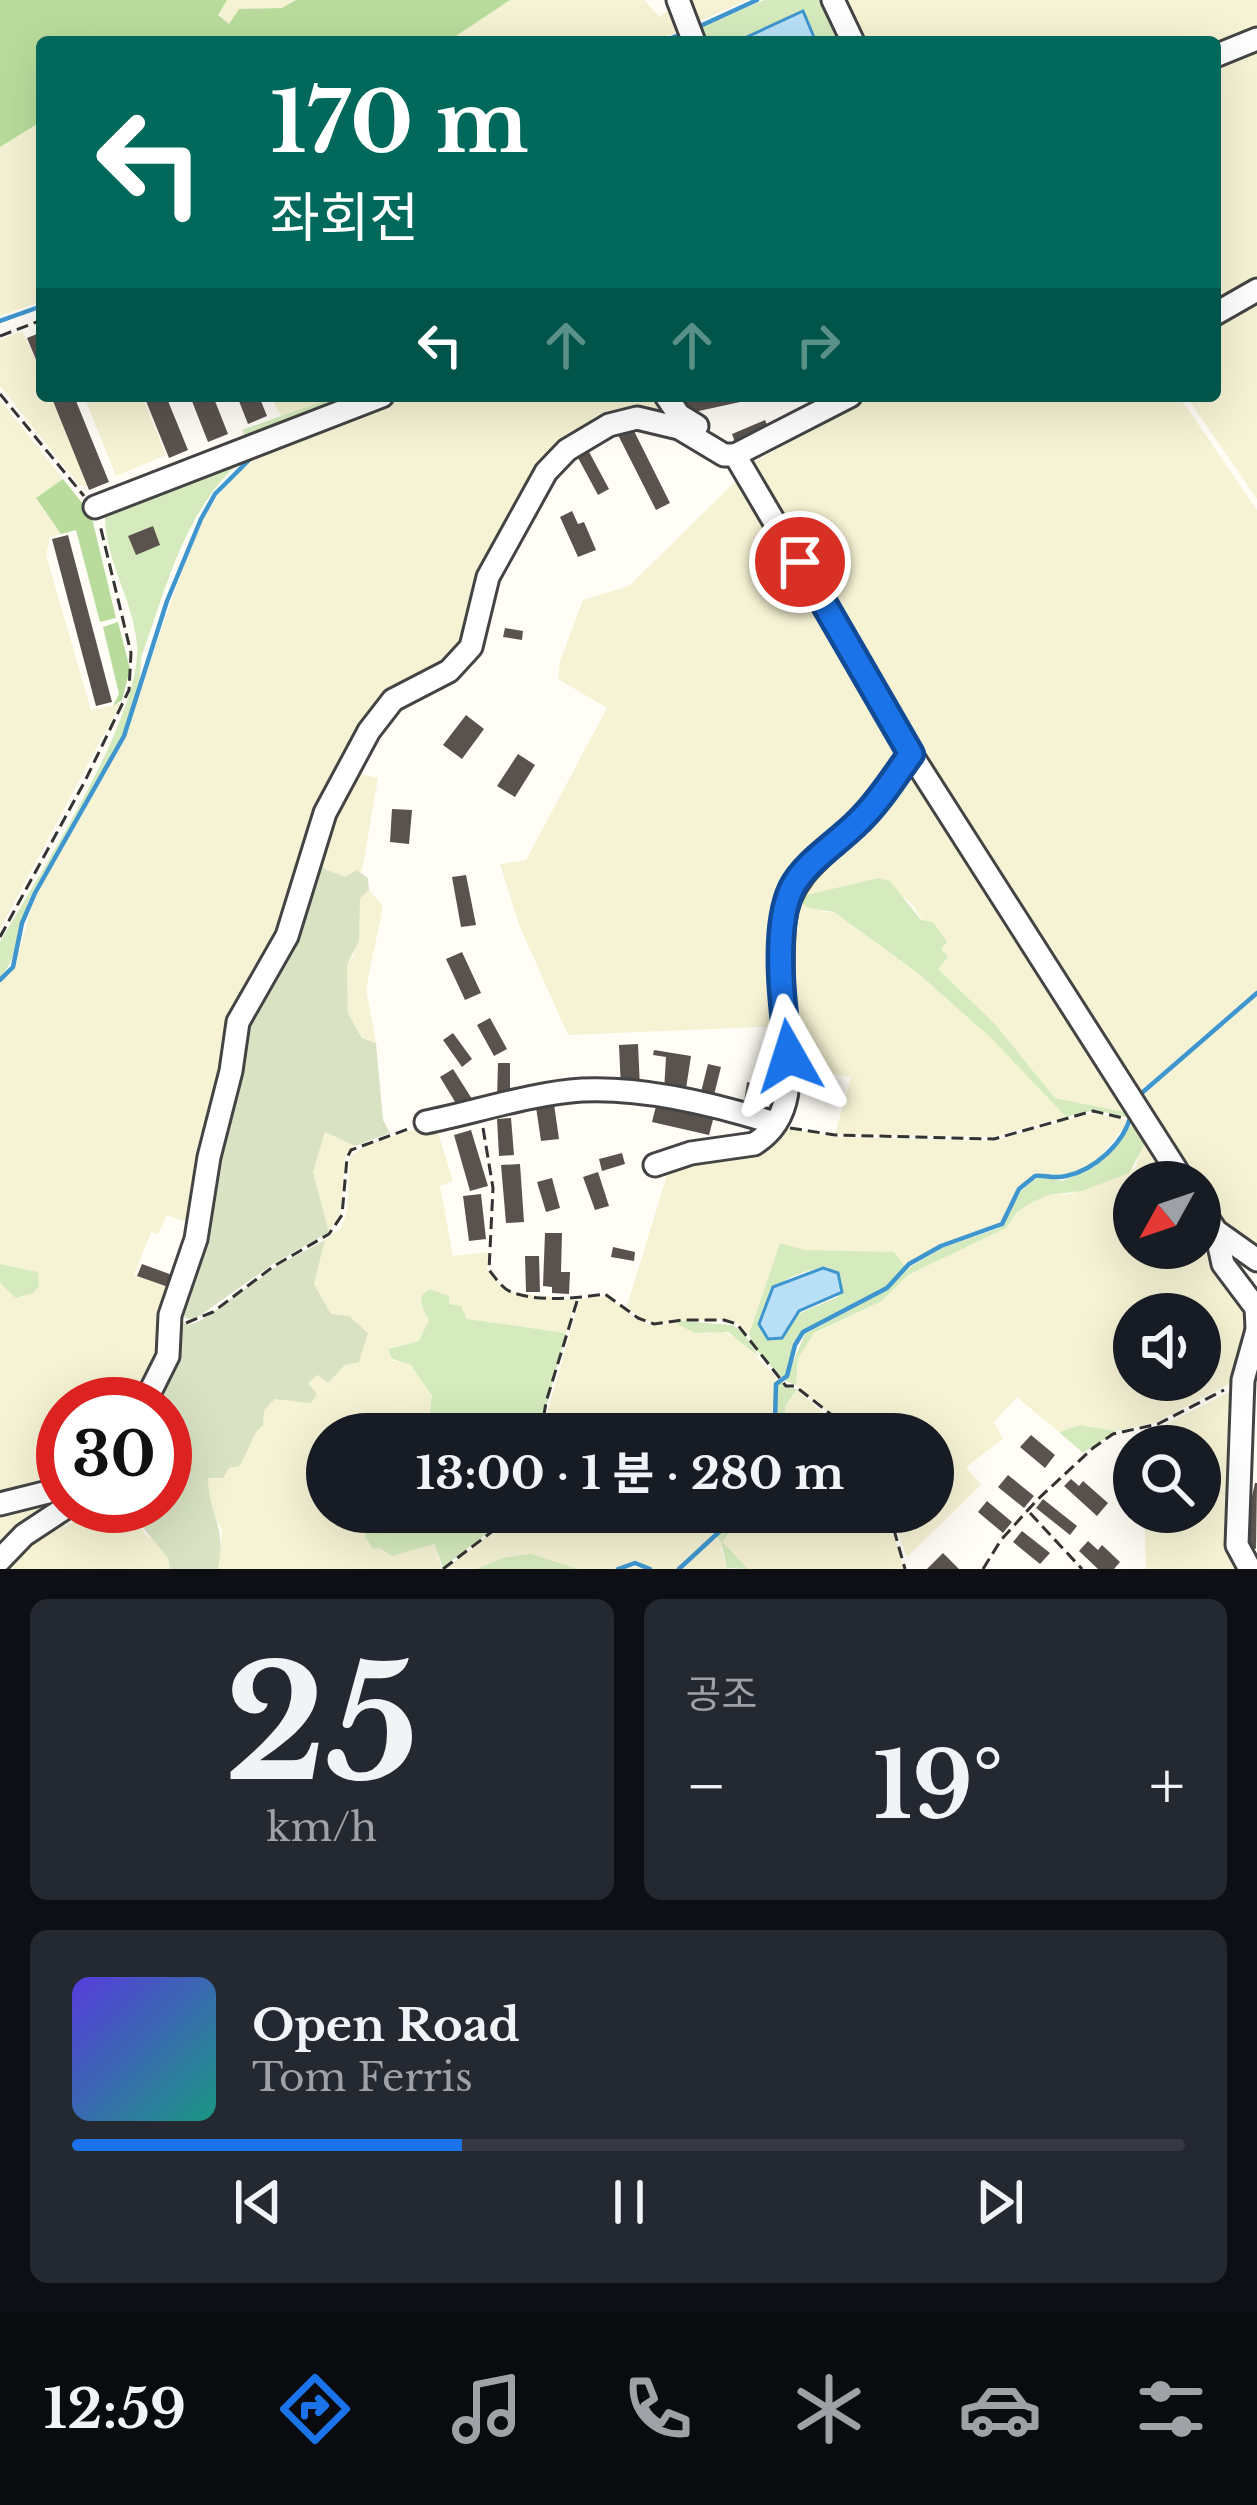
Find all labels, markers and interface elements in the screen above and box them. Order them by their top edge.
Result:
text: 170 m [270,71,529,175]
icon: left [72,84,228,240]
text: 좌회전 [270,185,419,252]
icon: left [407,312,473,378]
icon: ahead [533,312,599,378]
icon: ahead [659,312,725,378]
icon: right [785,312,851,378]
pin [749,511,851,613]
icon: arrive [767,529,833,595]
position arrow [726,993,852,1119]
north arrow [1113,1161,1221,1269]
map controls [1113,1161,1221,1533]
button: sound [1113,1293,1221,1401]
speed limit sign: 30 [36,1377,192,1533]
button: search [1113,1425,1221,1533]
text: 13:00 · 1 분 · 280 m [416,1445,844,1501]
text: 25 [225,1628,419,1821]
text: 공조 [686,1670,757,1719]
text: 19° [873,1731,1003,1842]
text: − [686,1745,727,1827]
text: + [1149,1745,1185,1827]
text: km/h [266,1803,377,1852]
text: Open Road [252,1997,520,2053]
text: Tom Ferris [252,2053,473,2102]
icon: previous [225,2169,291,2235]
icon: pause [596,2169,662,2235]
icon: next [967,2169,1033,2235]
icon: directions [273,2367,357,2451]
icon: music [445,2367,529,2451]
icon: phone [616,2367,700,2451]
icon: climate [787,2367,871,2451]
icon: car [958,2367,1042,2451]
icon: filters [1129,2367,1213,2451]
text: 12:59 [44,2376,186,2443]

